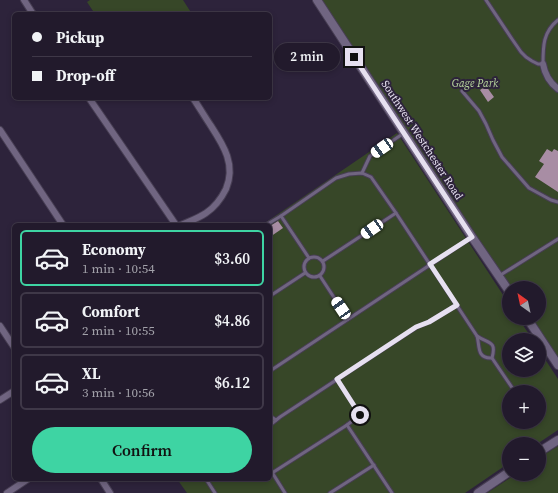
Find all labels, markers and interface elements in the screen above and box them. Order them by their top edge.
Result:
text: Pickup [56,27,104,48]
callout: 2 min [274,43,340,71]
text: 2 min [290,48,324,65]
route end [345,48,363,66]
text: Drop-off [56,65,115,86]
park label: Gage Park [452,76,499,91]
street label: Southwest Westchester Road [378,77,467,203]
car [369,136,395,160]
car [359,217,385,241]
text: Economy [82,239,146,260]
icon: car [34,240,70,276]
text: $3.60 [214,248,250,269]
text: 1 min · 10:54 [82,260,155,277]
north arrow [502,281,546,325]
map controls [502,281,546,481]
car [329,295,353,321]
text: Comfort [82,301,140,322]
icon: car [34,302,70,338]
text: $4.86 [214,310,250,331]
text: 2 min · 10:55 [82,322,155,339]
button: layers [502,333,546,377]
text: XL [82,363,101,384]
icon: car [34,364,70,400]
text: $6.12 [214,372,250,393]
text: 3 min · 10:56 [82,384,155,401]
button: + [502,385,546,429]
route start [351,406,369,424]
button: Confirm [32,427,252,473]
button: − [502,437,546,481]

